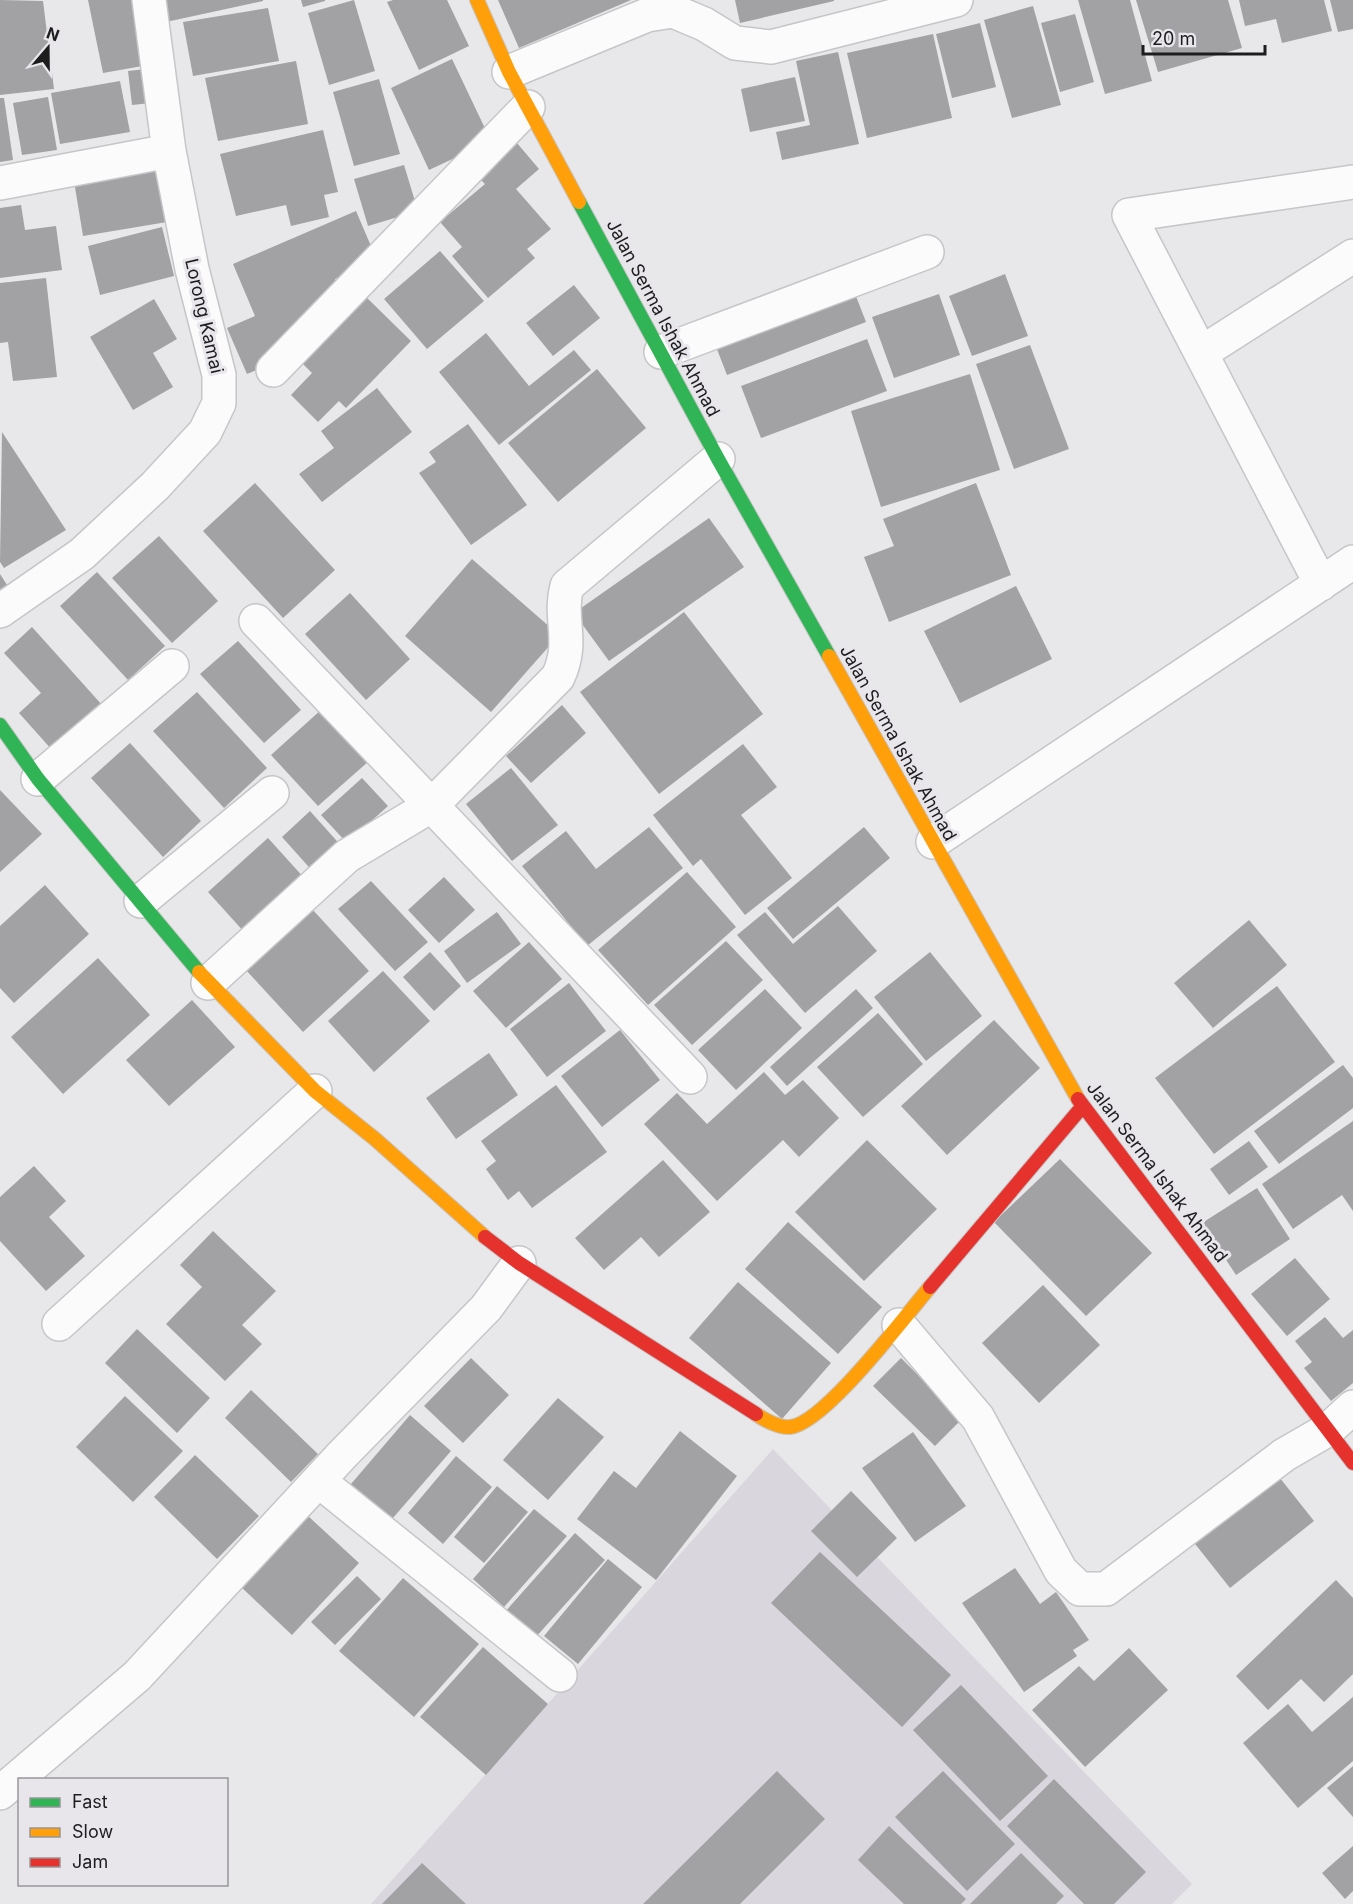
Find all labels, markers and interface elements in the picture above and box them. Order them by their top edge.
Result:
north arrow [18,18,78,78]
scale bar [1143,18,1264,56]
text: N [44,22,62,45]
text: 20 m [1152,28,1195,49]
street label: Jalan Serma Ishak Ahmad [602,215,724,420]
street label: Lorong Kamai [181,256,228,375]
street label: Jalan Serma Ishak Ahmad [836,641,961,844]
street label: Jalan Serma Ishak Ahmad [1083,1077,1232,1266]
legend [18,1778,228,1886]
text: Fast [72,1791,108,1812]
text: Slow [72,1821,113,1842]
text: Jam [72,1851,108,1872]

